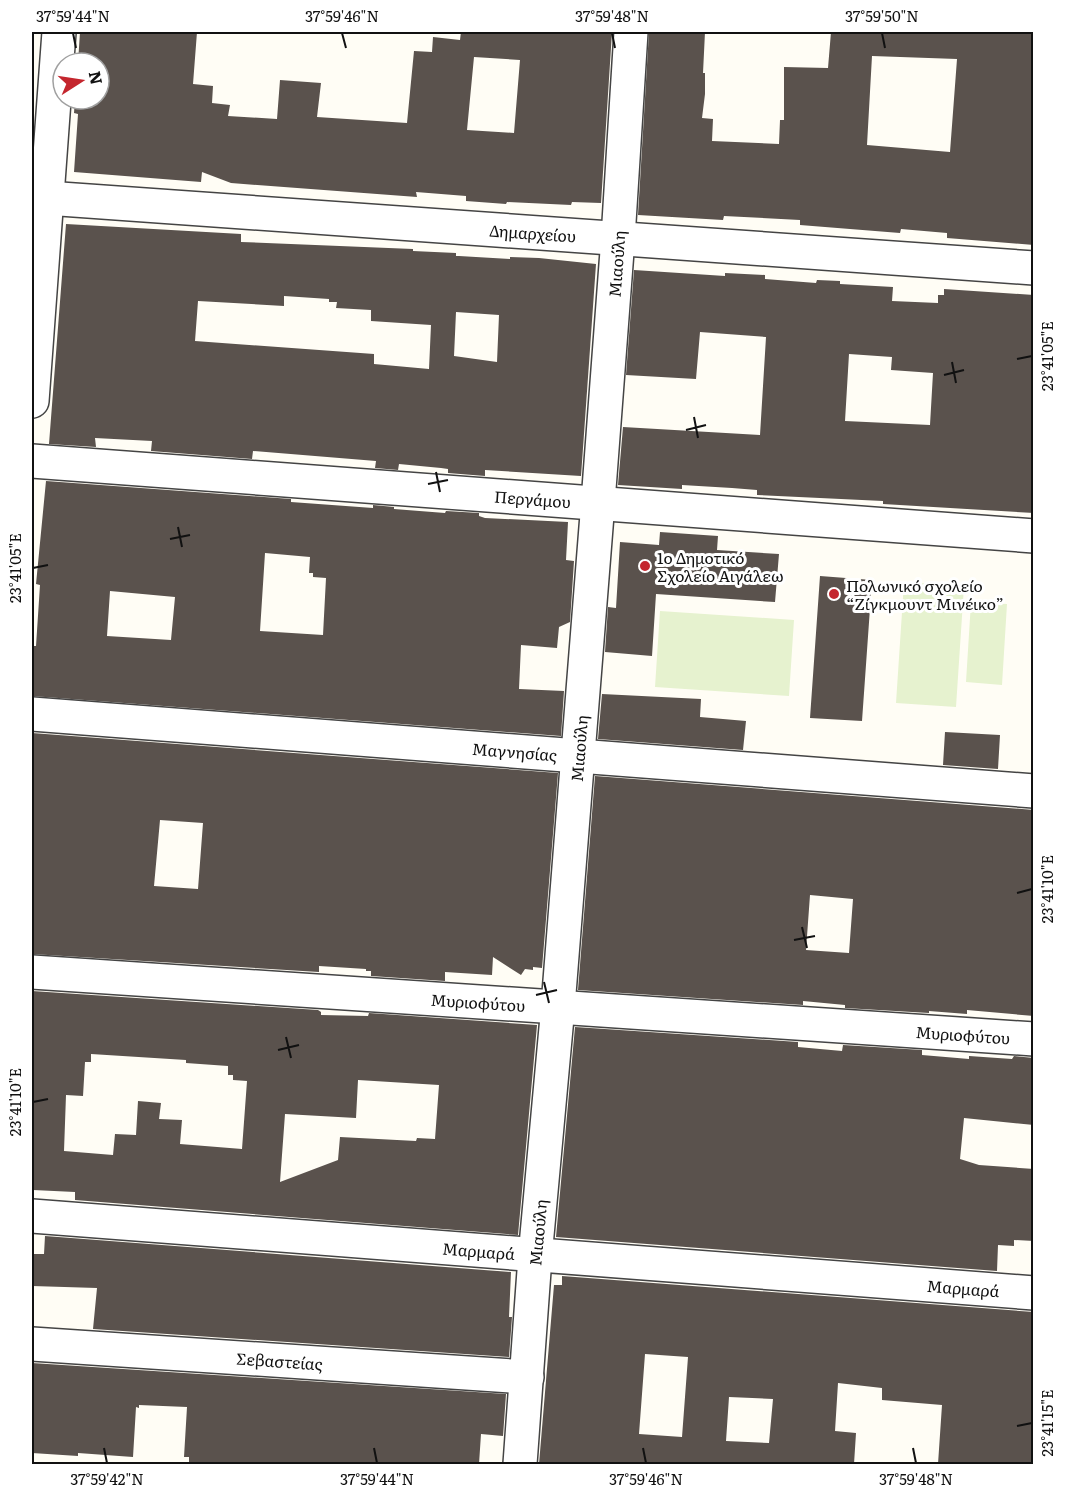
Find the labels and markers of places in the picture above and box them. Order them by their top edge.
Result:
place label: 1ο Δημοτικό Σχολείο Αιγάλεω [657,545,784,587]
marker: 1ο Δημοτικό Σχολείο Αιγάλεω [638,559,652,573]
place label: Πολωνικό σχολείο “Ζίγκμουντ Μινέικο” [846,573,1004,615]
marker: Πολωνικό σχολείο “Ζίγκμουντ Μινέικο” [827,587,841,601]

